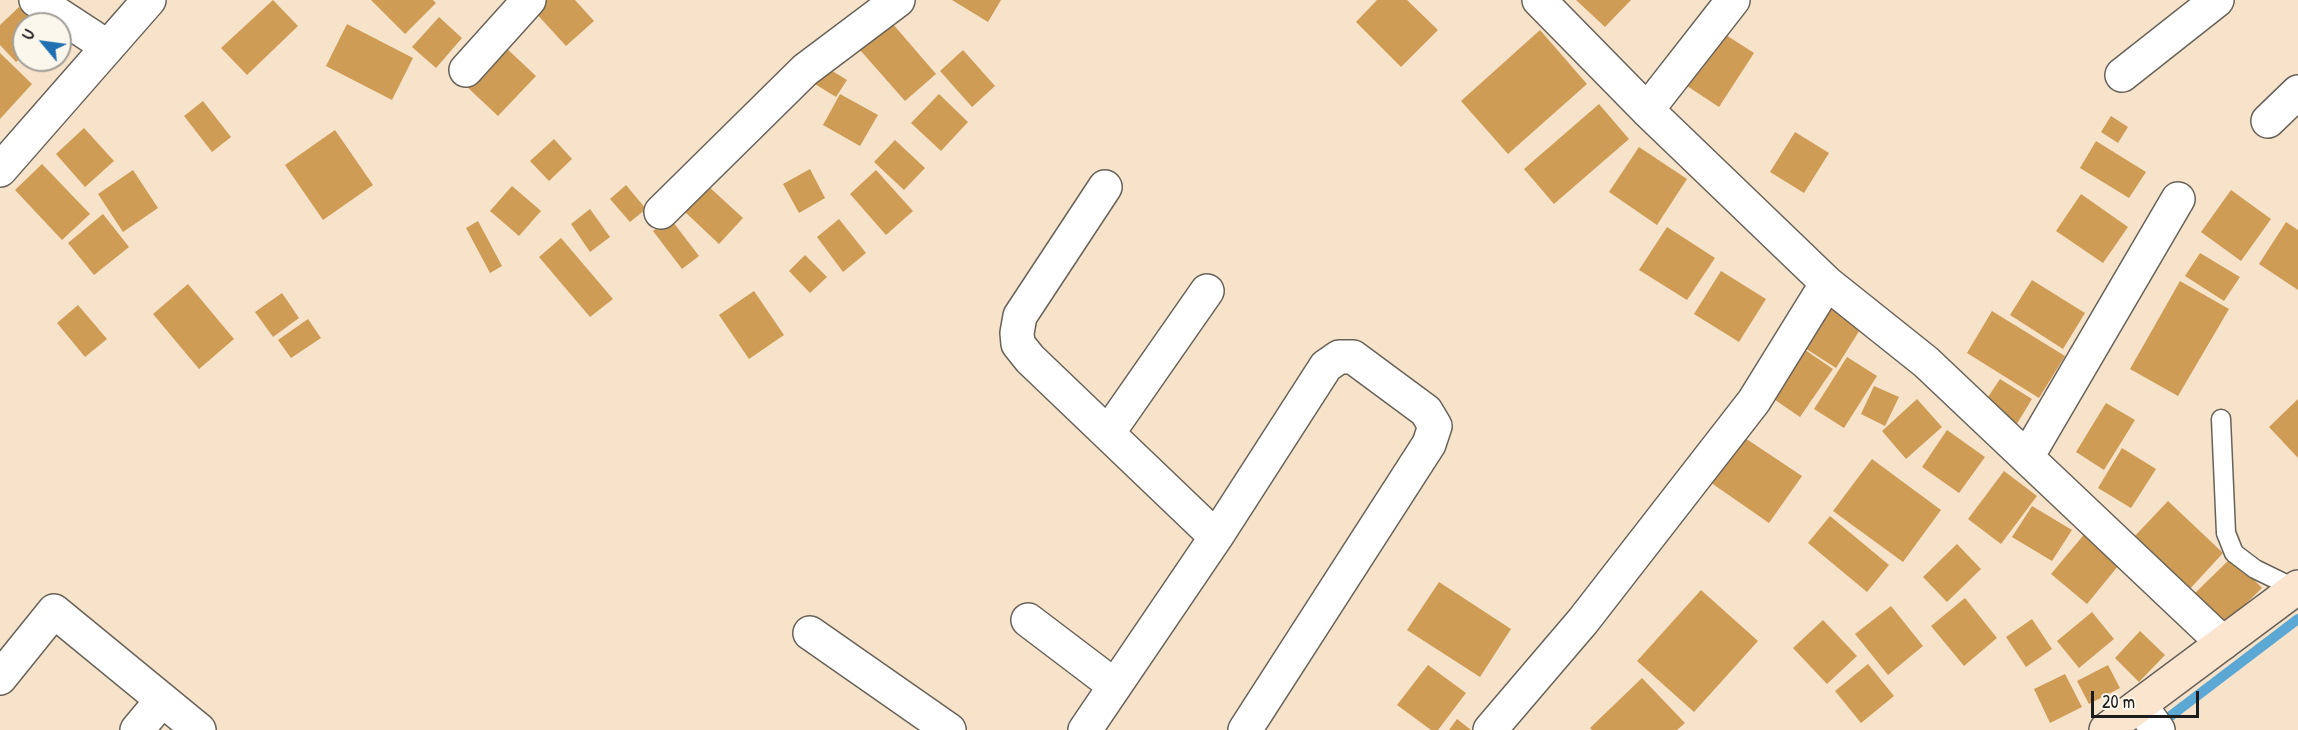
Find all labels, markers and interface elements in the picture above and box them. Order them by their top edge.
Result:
north arrow [12,12,72,72]
text: U [16,25,40,43]
scale bar [2094,679,2202,717]
text: 20 m [2102,689,2135,714]

